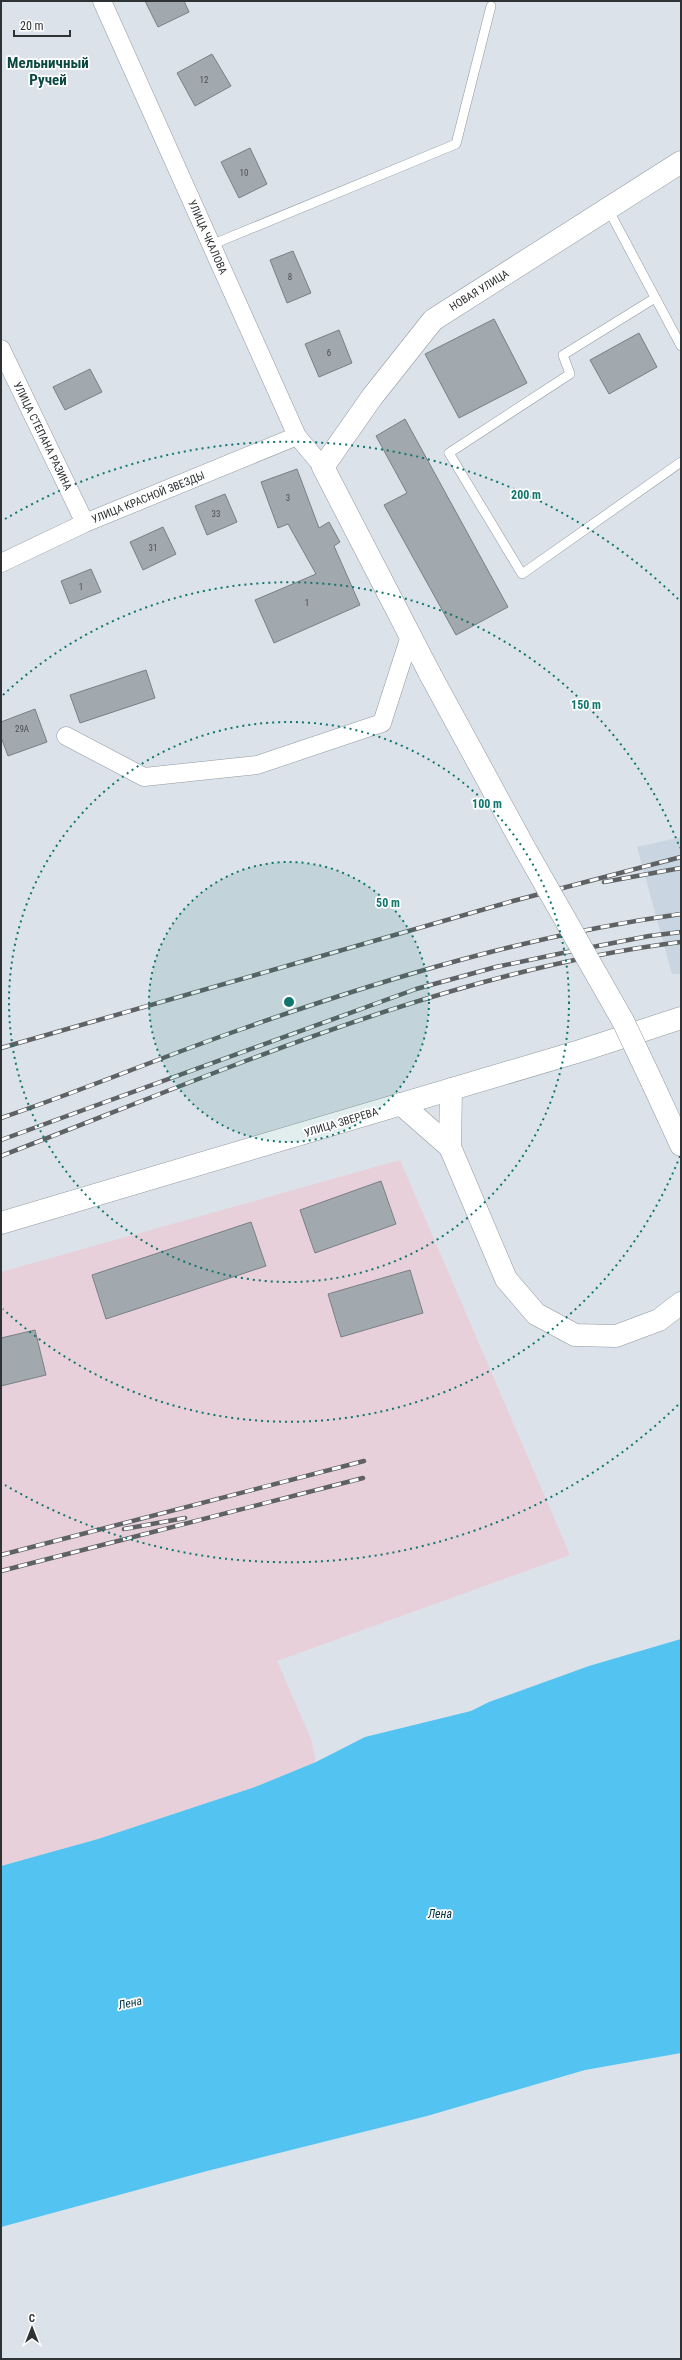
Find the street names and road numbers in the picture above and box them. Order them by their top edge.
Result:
street label: УЛИЦА ЧКАЛОВА [185,198,230,277]
street label: НОВАЯ УЛИЦА [447,267,512,314]
street label: УЛИЦА СТЕПАНА РАЗИНА [11,380,75,493]
street label: УЛИЦА КРАСНОЙ ЗВЕЗДЫ [90,469,207,526]
street label: УЛИЦА ЗВЕРЕВА [303,1105,380,1140]

